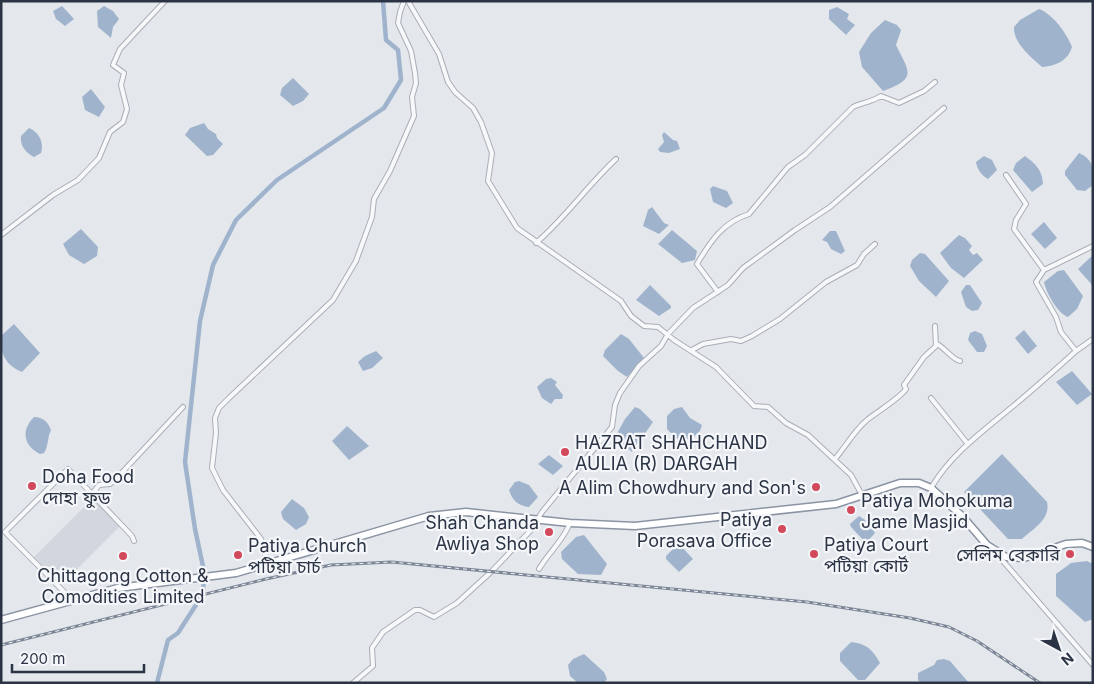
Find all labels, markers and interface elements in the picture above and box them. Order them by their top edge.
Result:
place label: HAZRAT SHAHCHAND AULIA (R) DARGAH [575,432,768,474]
marker: HAZRAT SHAHCHAND AULIA (R) DARGAH [559,446,571,458]
place label: Doha Food দোহা ফুড [42,466,134,509]
place label: A Alim Chowdhury and Son's [559,477,806,498]
marker: Doha Food দোহা ফুড [26,480,38,492]
marker: A Alim Chowdhury and Son's [810,481,822,493]
place label: Patiya Mohokuma Jame Masjid [861,490,1013,532]
marker: Patiya Mohokuma Jame Masjid [845,504,857,516]
place label: Patiya Porasava Office [637,509,772,551]
place label: Shah Chanda Awliya Shop [425,512,539,554]
marker: Patiya Porasava Office [776,523,788,535]
marker: Shah Chanda Awliya Shop [543,526,555,538]
place label: Patiya Court পটিয়া কোর্ট [824,534,929,576]
place label: Patiya Church পটিয়া চার্চ [248,535,367,577]
place label: সেলিম বেকারি [956,544,1060,565]
marker: Patiya Court পটিয়া কোর্ট [808,548,820,560]
marker: সেলিম বেকারি [1064,548,1076,560]
marker: Patiya Church পটিয়া চার্চ [232,549,244,561]
marker: Chittagong Cotton & Comodities Limited [117,550,129,562]
place label: Chittagong Cotton & Comodities Limited [37,565,209,607]
north arrow [1034,624,1084,674]
scale bar [12,642,145,674]
text: 200 m [20,649,65,668]
text: N [1058,649,1077,669]

